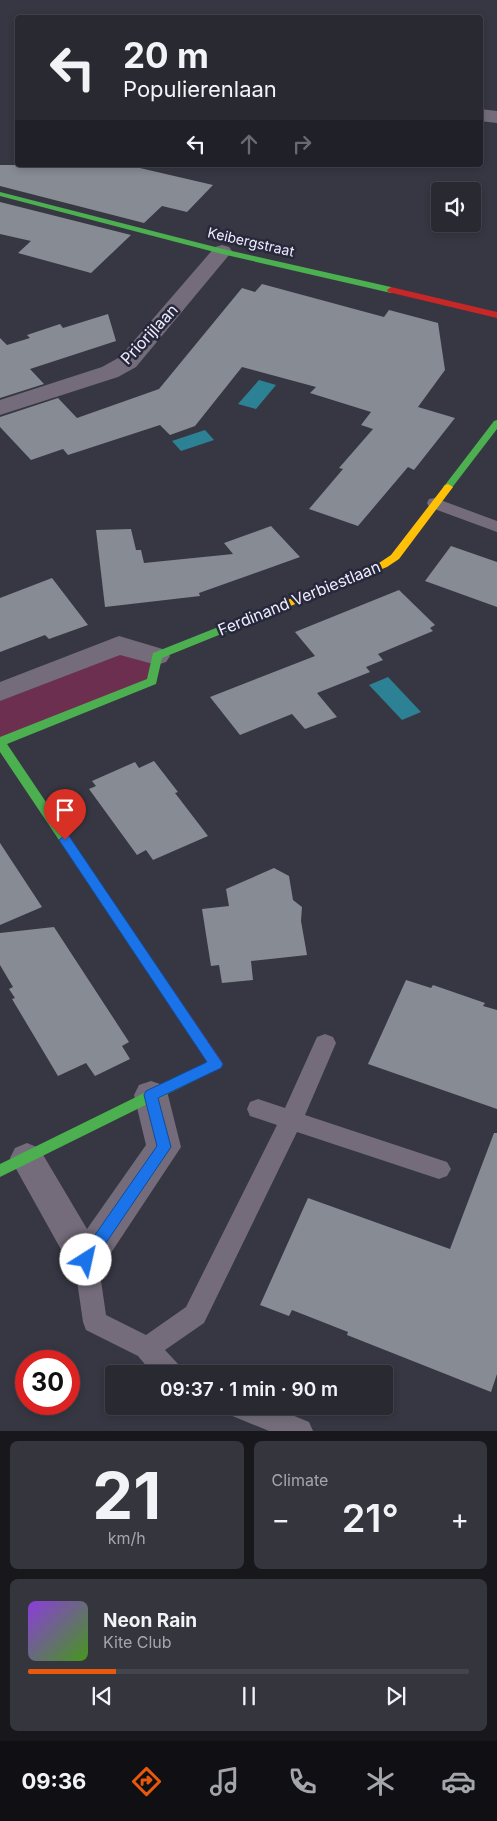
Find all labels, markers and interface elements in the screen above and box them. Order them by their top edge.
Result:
text: 20 m [123,34,209,76]
icon: left [40,35,105,100]
text: Populierenlaan [123,76,277,102]
icon: left [182,130,210,158]
icon: ahead [235,130,263,158]
icon: right [288,130,316,158]
map controls [431,182,481,232]
button: sound [431,182,481,232]
street label: Keibergstraat [206,223,296,260]
street label: Priorijlaan [116,300,182,368]
street label: Ferdinand Verbiestlaan [215,556,383,640]
pin [44,789,86,840]
icon: arrive [51,796,79,824]
position arrow [59,1233,111,1285]
speed limit sign: 30 [15,1350,80,1415]
text: 09:37 · 1 min · 90 m [160,1378,338,1401]
text: 21 [92,1456,161,1535]
text: Climate [272,1470,328,1490]
text: 21° [342,1495,399,1541]
text: − [272,1502,290,1536]
text: + [450,1502,469,1536]
text: km/h [108,1528,146,1548]
text: Neon Rain [103,1609,197,1632]
text: Kite Club [103,1632,172,1652]
icon: previous [88,1682,116,1710]
icon: pause [235,1682,263,1710]
icon: next [382,1682,410,1710]
icon: directions [129,1764,164,1799]
icon: music [207,1764,242,1799]
icon: phone [285,1764,320,1799]
icon: climate [363,1764,398,1799]
icon: car [441,1764,476,1799]
text: 09:36 [21,1768,86,1794]

